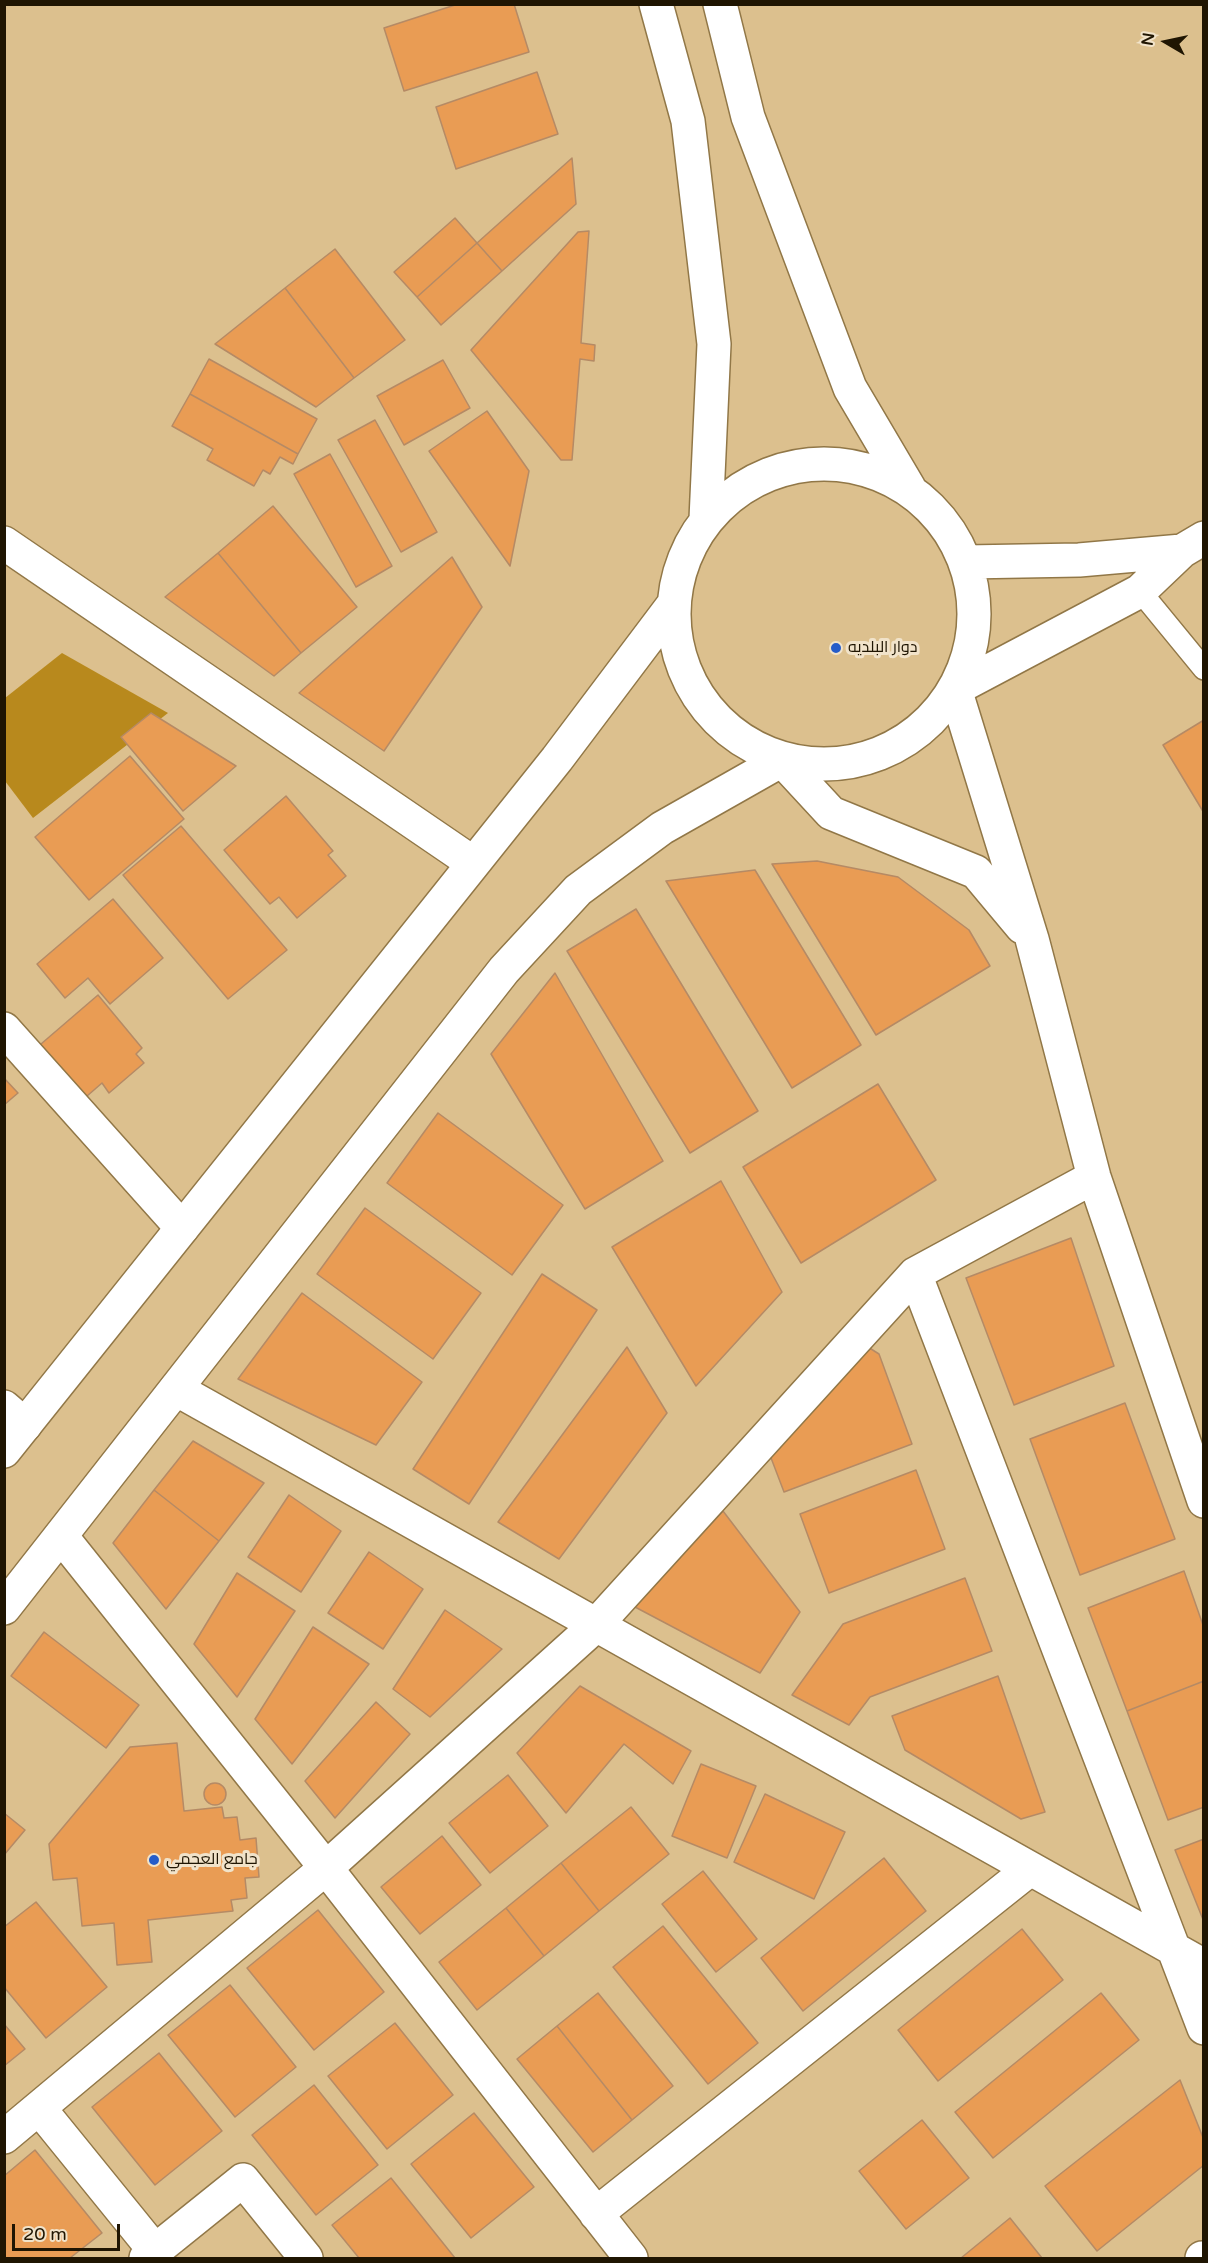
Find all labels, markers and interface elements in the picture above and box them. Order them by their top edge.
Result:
north arrow [1136,12,1196,72]
text: N [1137,31,1159,47]
place label: دوار البلديه [848,638,918,658]
marker: دوار البلديه [829,641,843,655]
place label: جامع العجمي [166,1850,258,1870]
marker: جامع العجمي [147,1853,161,1867]
scale bar [15,2212,123,2250]
text: 20 m [23,2223,67,2245]

